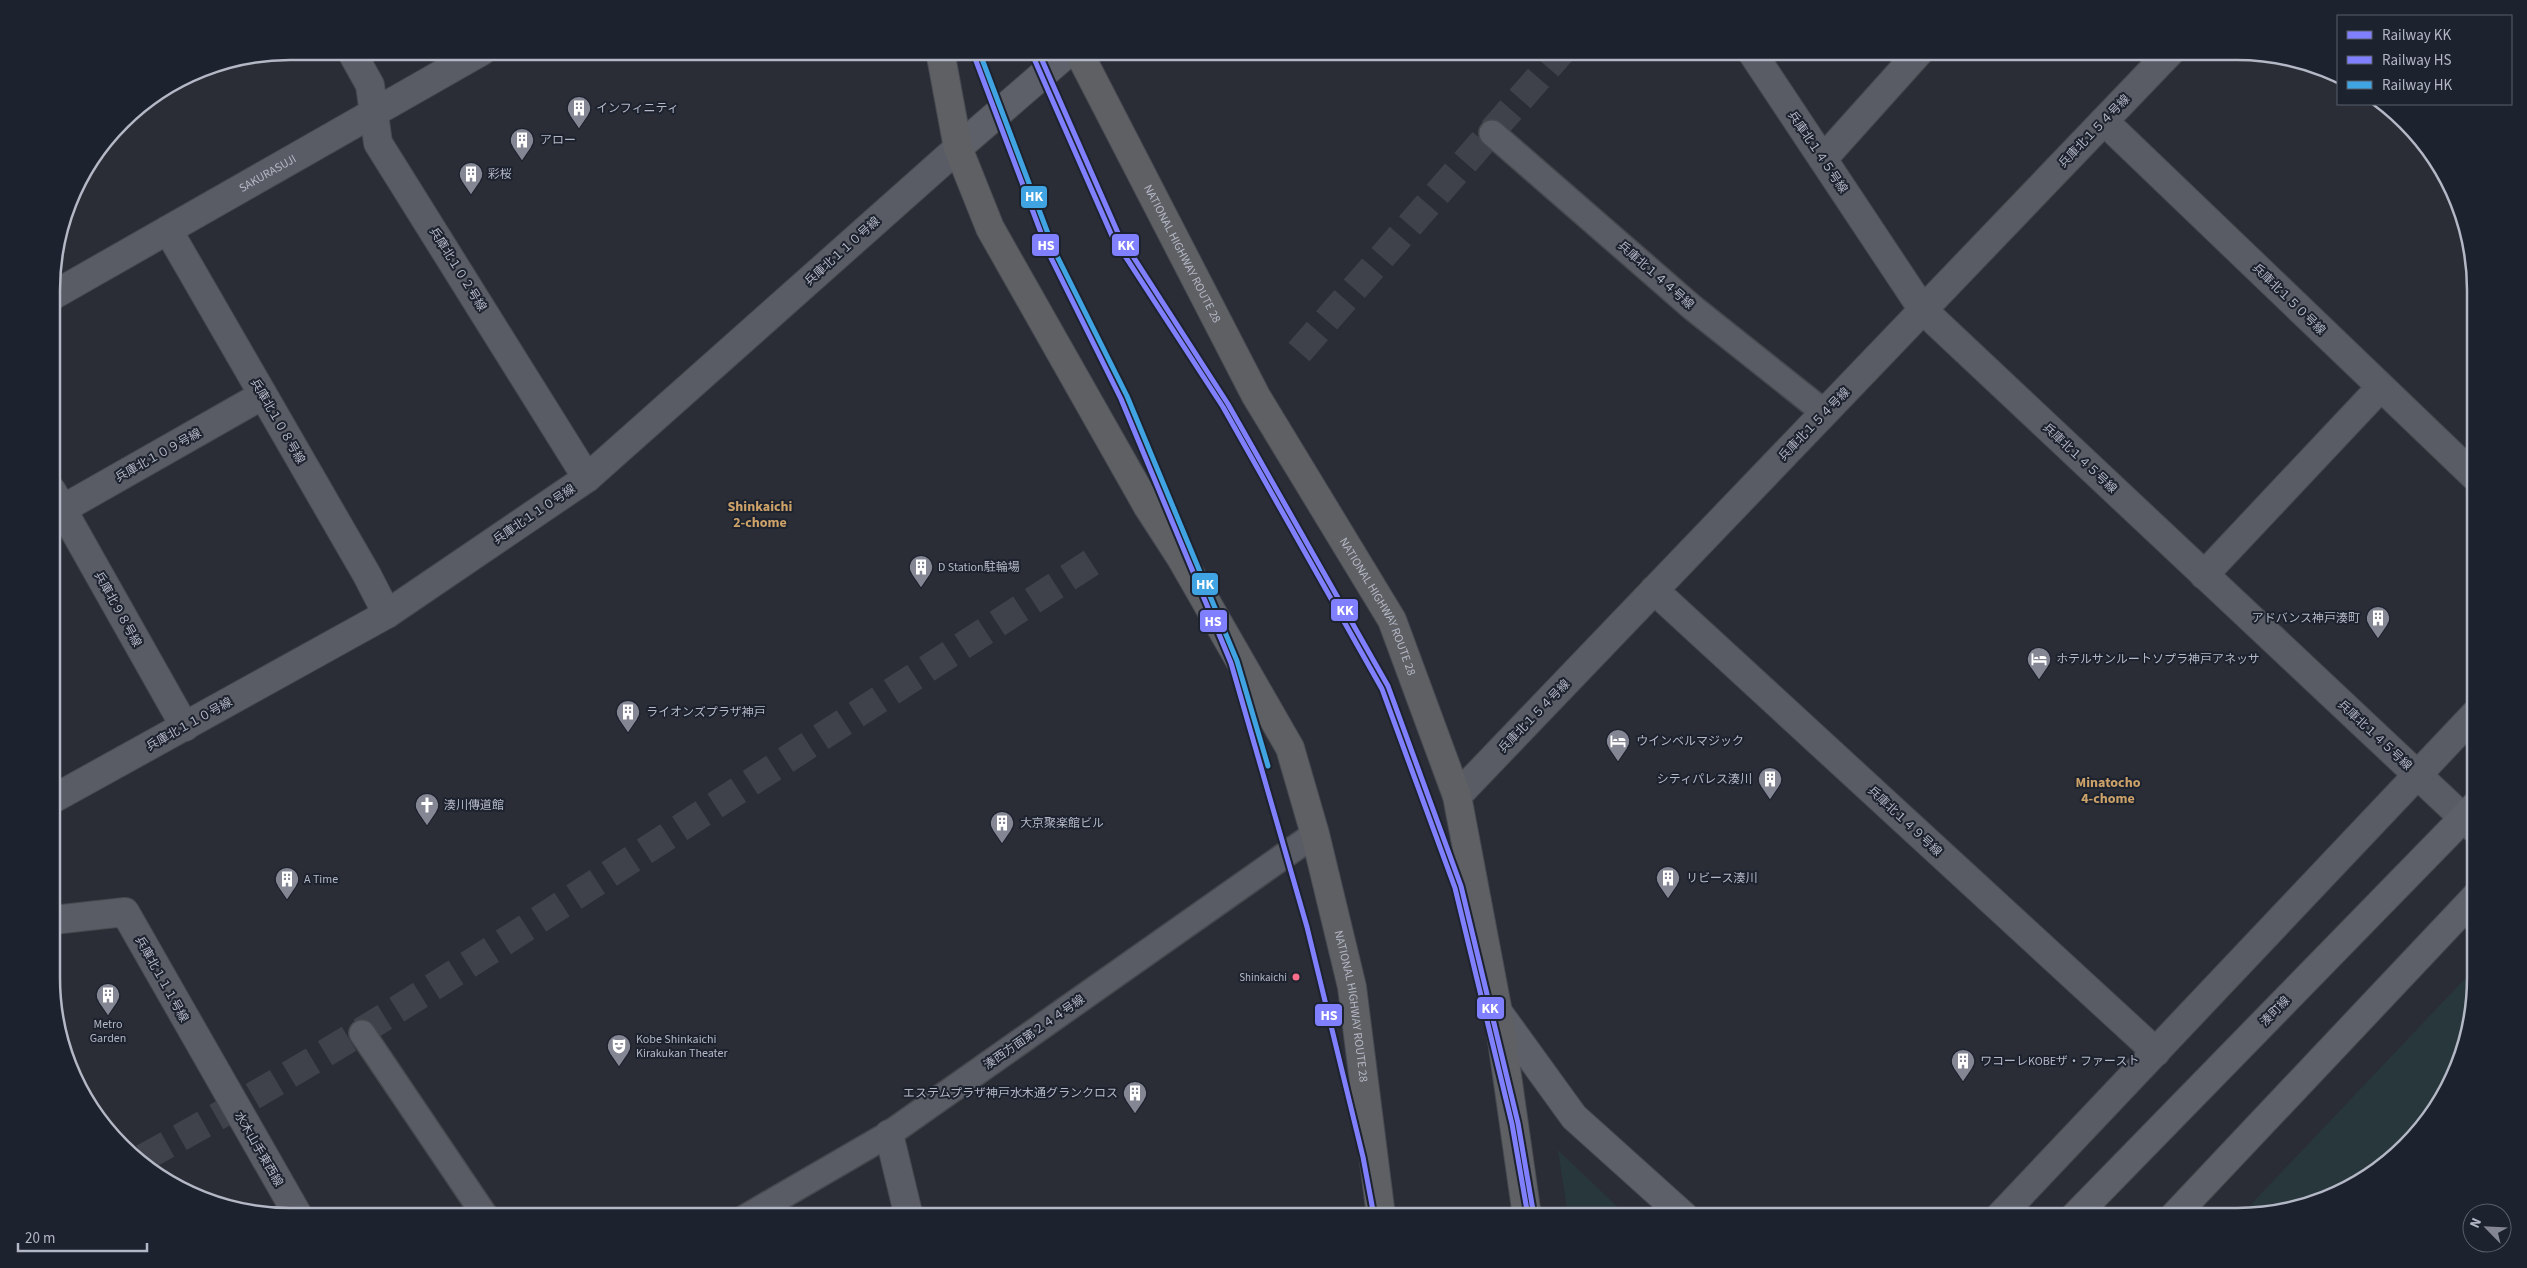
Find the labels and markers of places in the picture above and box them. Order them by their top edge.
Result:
building icon: インフィニティ [566,95,592,129]
place label: インフィニティ [596,100,679,117]
building icon: アロー [509,127,535,161]
place label: アロー [540,132,576,149]
building icon: 彩桜 [458,161,484,195]
place label: 彩桜 [488,166,512,183]
building icon: D Station駐輪場 [908,554,934,588]
place label: D Station駐輪場 [938,559,1020,576]
building icon: アドバンス神戸湊町 [2365,605,2391,639]
place label: アドバンス神戸湊町 [2252,610,2360,627]
hotel icon: ホテルサンルートソプラ神戸アネッサ [2026,646,2052,680]
place label: ホテルサンルートソプラ神戸アネッサ [2056,651,2260,668]
building icon: ライオンズプラザ神戸 [615,699,641,733]
place label: ライオンズプラザ神戸 [646,704,766,721]
hotel icon: ウインベルマジック [1605,728,1631,762]
place label: ウインベルマジック [1636,733,1744,750]
building icon: シティパレス湊川 [1757,766,1783,800]
place label: シティパレス湊川 [1657,771,1752,788]
church icon: 湊川傳道館 [414,792,440,826]
place label: 湊川傳道館 [444,797,504,814]
building icon: 大京聚楽館ビル [989,810,1015,844]
place label: 大京聚楽館ビル [1020,815,1104,832]
building icon: リビース湊川 [1655,865,1681,899]
building icon: A Time [274,866,300,900]
place label: リビース湊川 [1686,870,1757,887]
place label: A Time [304,871,338,888]
place label: Shinkaichi [1239,970,1287,985]
marker: Shinkaichi [1291,972,1301,982]
building icon: Metro Garden [95,982,121,1016]
place label: Metro Garden [90,1016,126,1047]
place label: Kobe Shinkaichi Kirakukan Theater [636,1031,728,1062]
theatre icon: Kobe Shinkaichi Kirakukan Theater [606,1033,632,1067]
building icon: ワコーレKOBEザ・ファースト [1950,1048,1976,1082]
place label: ワコーレKOBEザ・ファースト [1980,1053,2139,1070]
building icon: エステムプラザ神戸水木通グランクロス [1122,1080,1148,1114]
place label: エステムプラザ神戸水木通グランクロス [903,1085,1118,1102]

